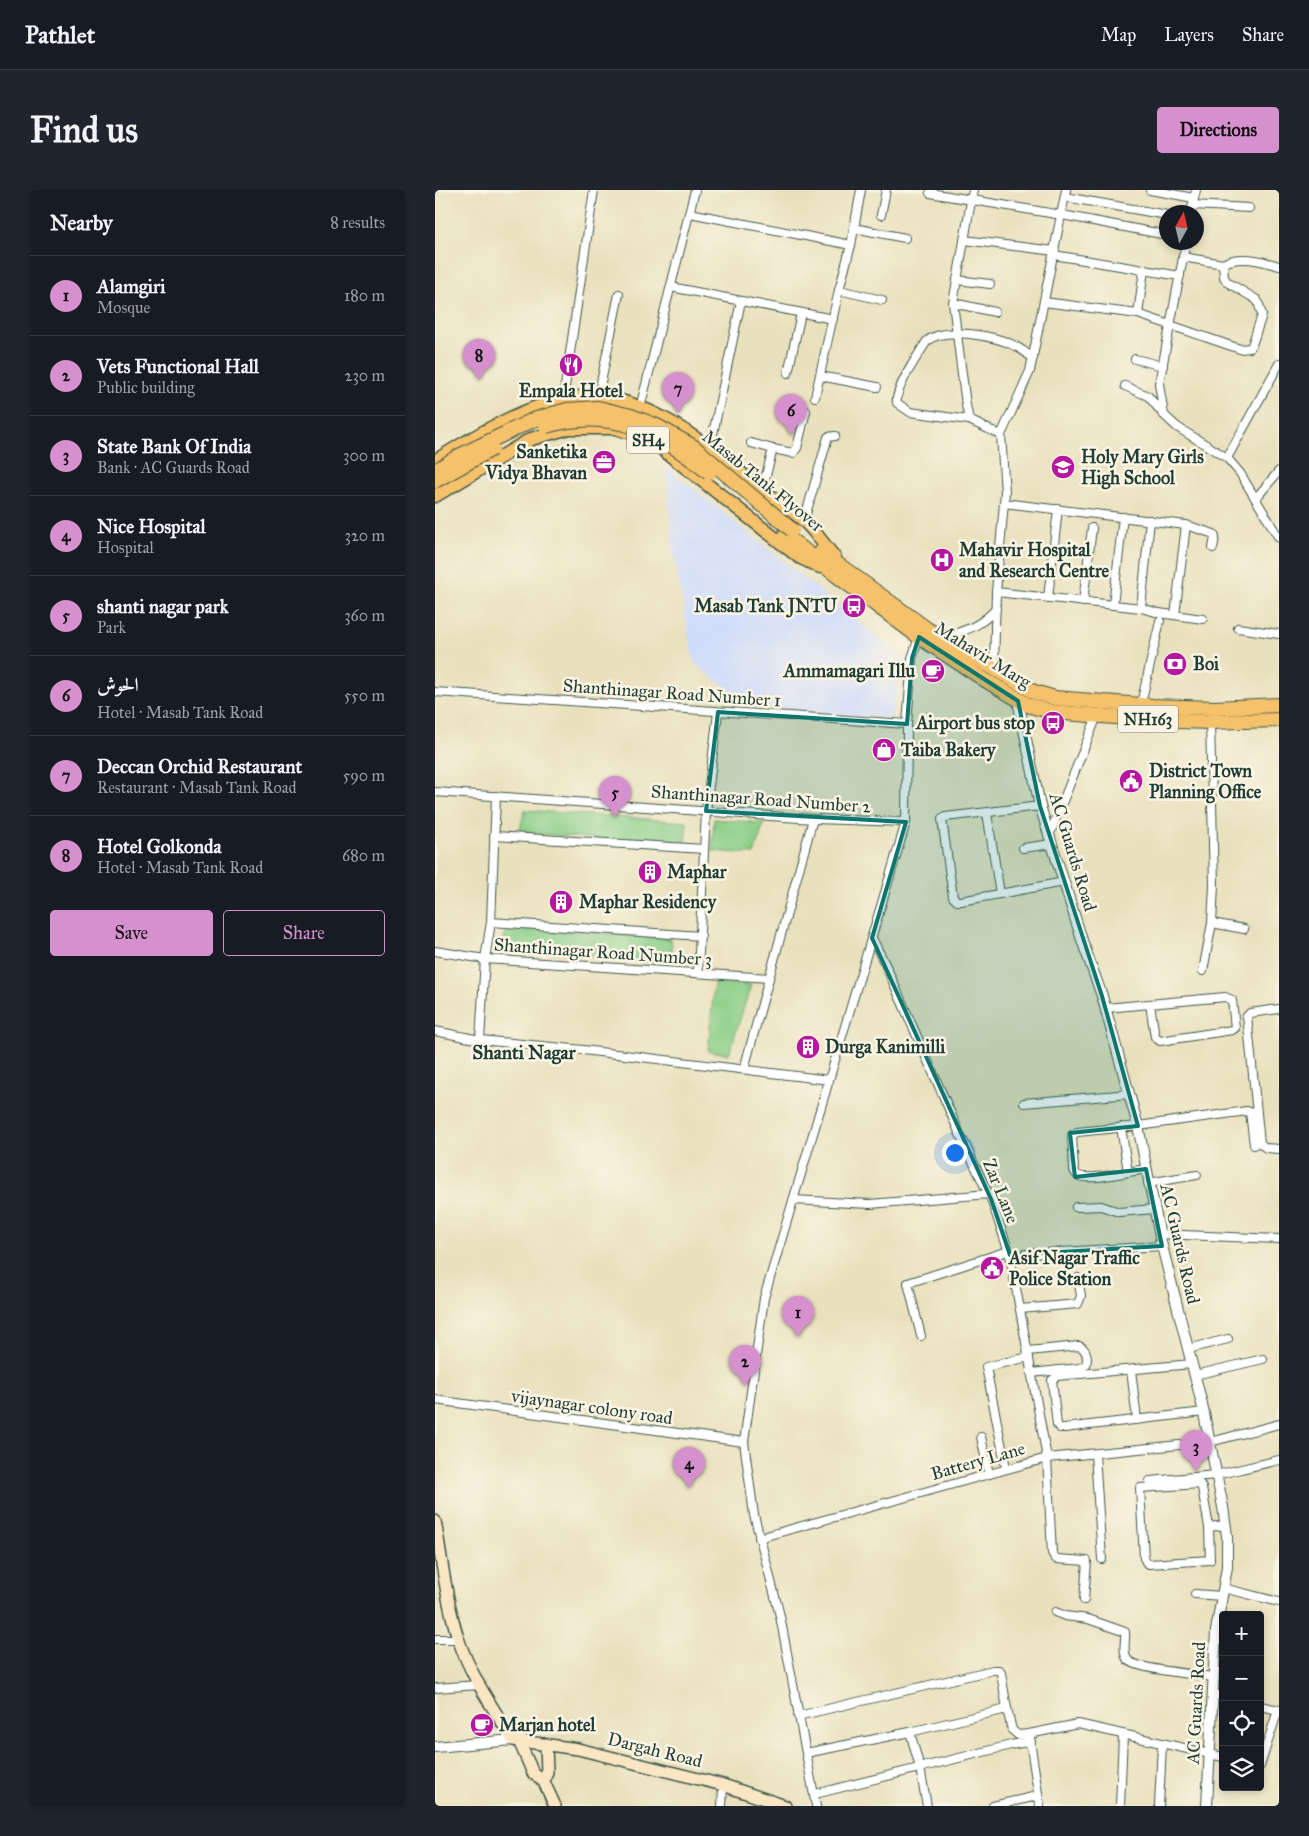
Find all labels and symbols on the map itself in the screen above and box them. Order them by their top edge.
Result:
north arrow [1159,205,1204,250]
pin: 8 [463,339,495,380]
restaurant icon: Empala Hotel [558,352,584,378]
pin: 7 [662,372,694,413]
place label: Empala Hotel [519,380,624,403]
pin: 6 [775,394,807,435]
street label: Masab Tank Flyover [698,425,828,537]
road number: SH4 [627,426,669,454]
place label: Sanketika Vidya Bhavan [485,441,587,485]
place label: Holy Mary Girls High School [1081,446,1204,490]
office icon: Sanketika Vidya Bhavan [591,449,617,475]
school or university icon: Holy Mary Girls High School [1050,454,1076,480]
place label: Mahavir Hospital and Research Centre [959,539,1110,582]
hospital icon: Mahavir Hospital and Research Centre [929,547,955,573]
bus stop icon: Masab Tank JNTU [841,593,867,619]
place label: Masab Tank JNTU [694,595,838,618]
street label: Mahavir Marg [930,617,1036,694]
bank icon: Boi [1162,651,1188,677]
place label: Boi [1193,653,1220,675]
cafe icon: Ammamagari Illu [920,658,946,684]
place label: Ammamagari Illu [783,660,915,683]
street label: Shanthinagar Road Number 1 [562,674,782,713]
road number: NH163 [1118,706,1178,732]
bus stop icon: Airport bus stop [1040,710,1066,736]
place label: Airport bus stop [915,712,1035,735]
shop icon: Taiba Bakery [871,737,897,763]
place label: Taiba Bakery [900,739,997,762]
place label: District Town Planning Office [1149,760,1262,804]
public building icon: District Town Planning Office [1118,768,1144,794]
pin: 5 [599,776,631,817]
street label: Shanthinagar Road Number 2 [650,780,872,819]
street label: AC Guards Road [1044,789,1101,914]
building icon: Maphar [637,859,663,885]
place label: Maphar [667,861,728,884]
building icon: Maphar Residency [548,889,574,915]
place label: Maphar Residency [579,891,718,914]
street label: Shanthinagar Road Number 3 [493,933,713,972]
building icon: Durga Kanimilli [795,1034,821,1060]
place label: Durga Kanimilli [825,1036,946,1059]
district label: Shanti Nagar [472,1041,577,1065]
your location [942,1140,968,1166]
street label: Zar Lane [978,1156,1024,1226]
street label: AC Guards Road [1155,1181,1205,1306]
place label: Asif Nagar Traffic Police Station [1008,1247,1140,1290]
public building icon: Asif Nagar Traffic Police Station [979,1255,1005,1281]
pin: 1 [782,1296,814,1337]
pin: 2 [729,1345,761,1386]
street label: vijaynagar colony road [509,1385,674,1430]
pin: 3 [1180,1430,1212,1471]
street label: Battery Lane [928,1437,1028,1485]
pin: 4 [673,1447,705,1488]
street label: AC Guards Road [1182,1641,1210,1766]
cafe icon: Marjan hotel [469,1712,495,1738]
place label: Marjan hotel [499,1714,597,1737]
street label: Dargah Road [605,1728,705,1773]

